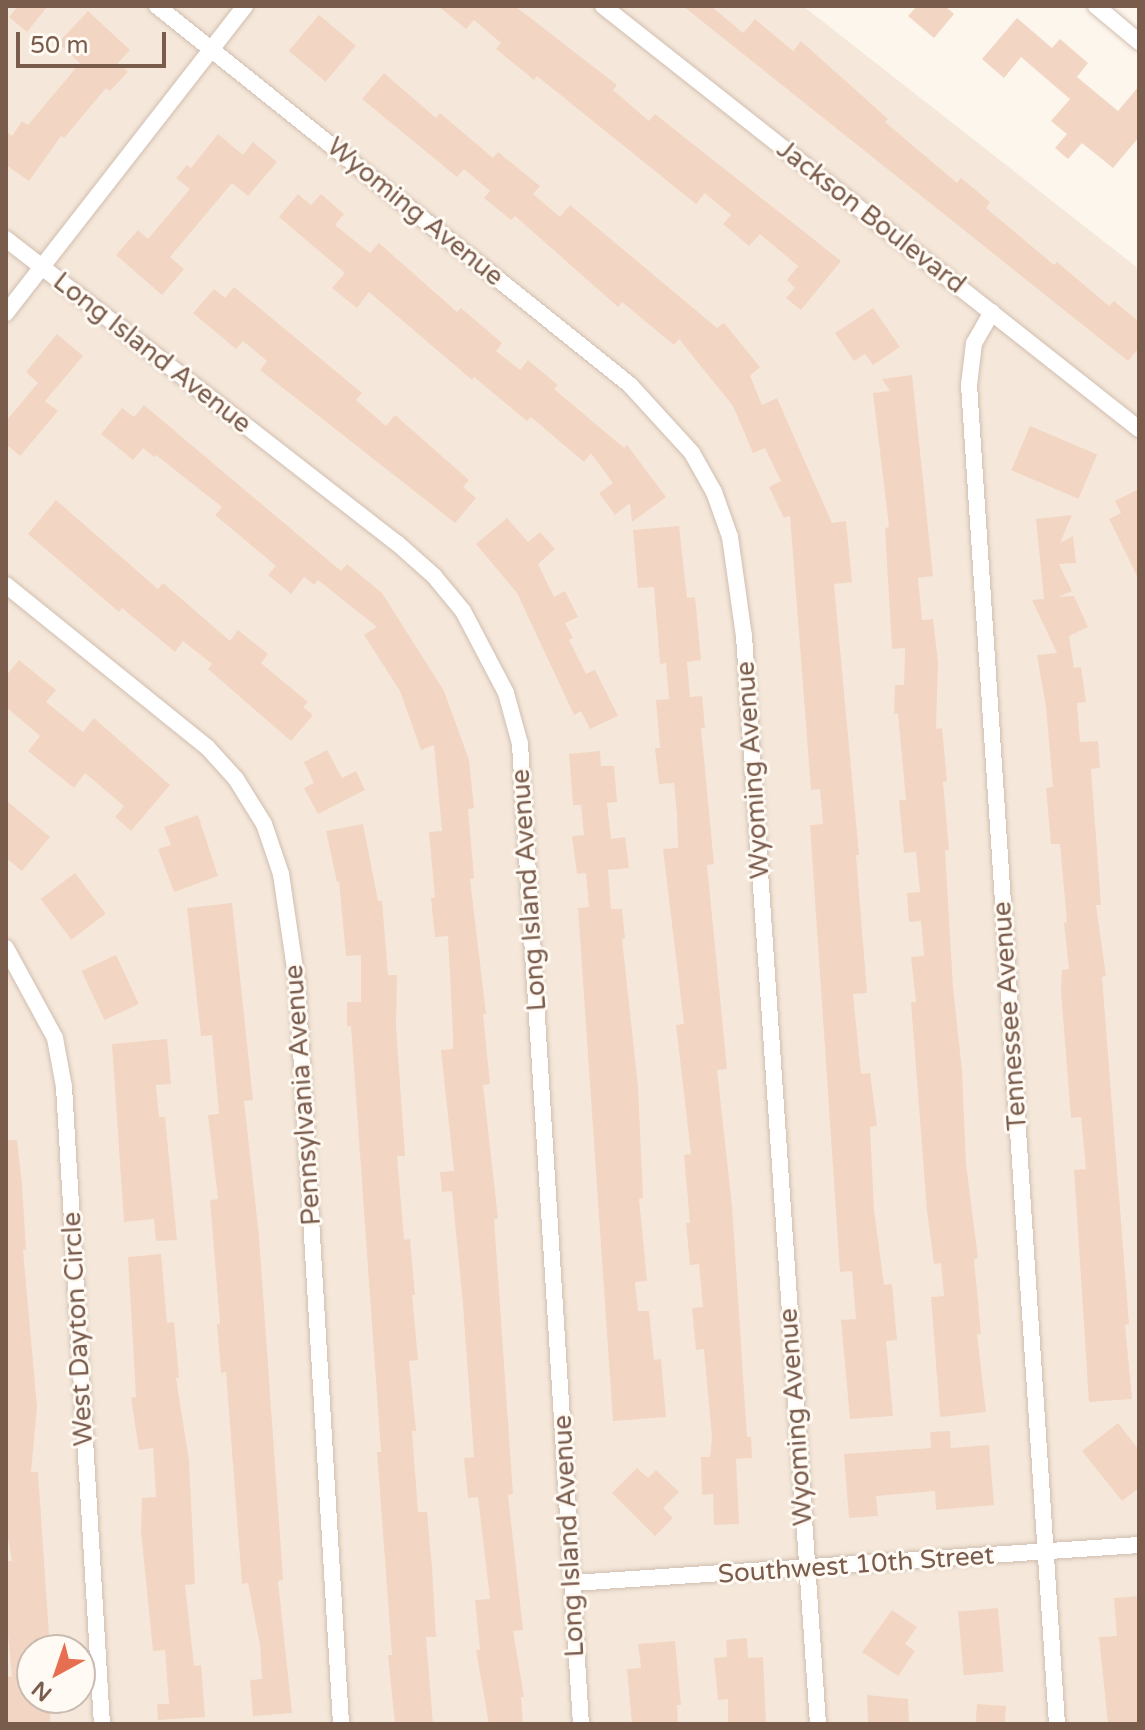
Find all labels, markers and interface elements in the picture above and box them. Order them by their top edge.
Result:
scale bar [20,16,170,66]
text: 50 m [30,31,88,60]
street label: Wyoming Avenue [320,131,510,293]
street label: Jackson Boulevard [771,134,971,300]
street label: Long Island Avenue [47,266,257,440]
street label: Wyoming Avenue [730,660,776,880]
street label: Long Island Avenue [505,768,553,1012]
street label: Tennessee Avenue [986,900,1034,1132]
street label: Pennsylvania Avenue [278,964,328,1226]
street label: West Dayton Circle [56,1211,100,1447]
street label: Wyoming Avenue [773,1307,819,1527]
street label: Long Island Avenue [547,1414,591,1658]
street label: Southwest 10th Street [717,1540,995,1590]
north arrow [16,1634,96,1714]
text: N [27,1675,57,1706]

